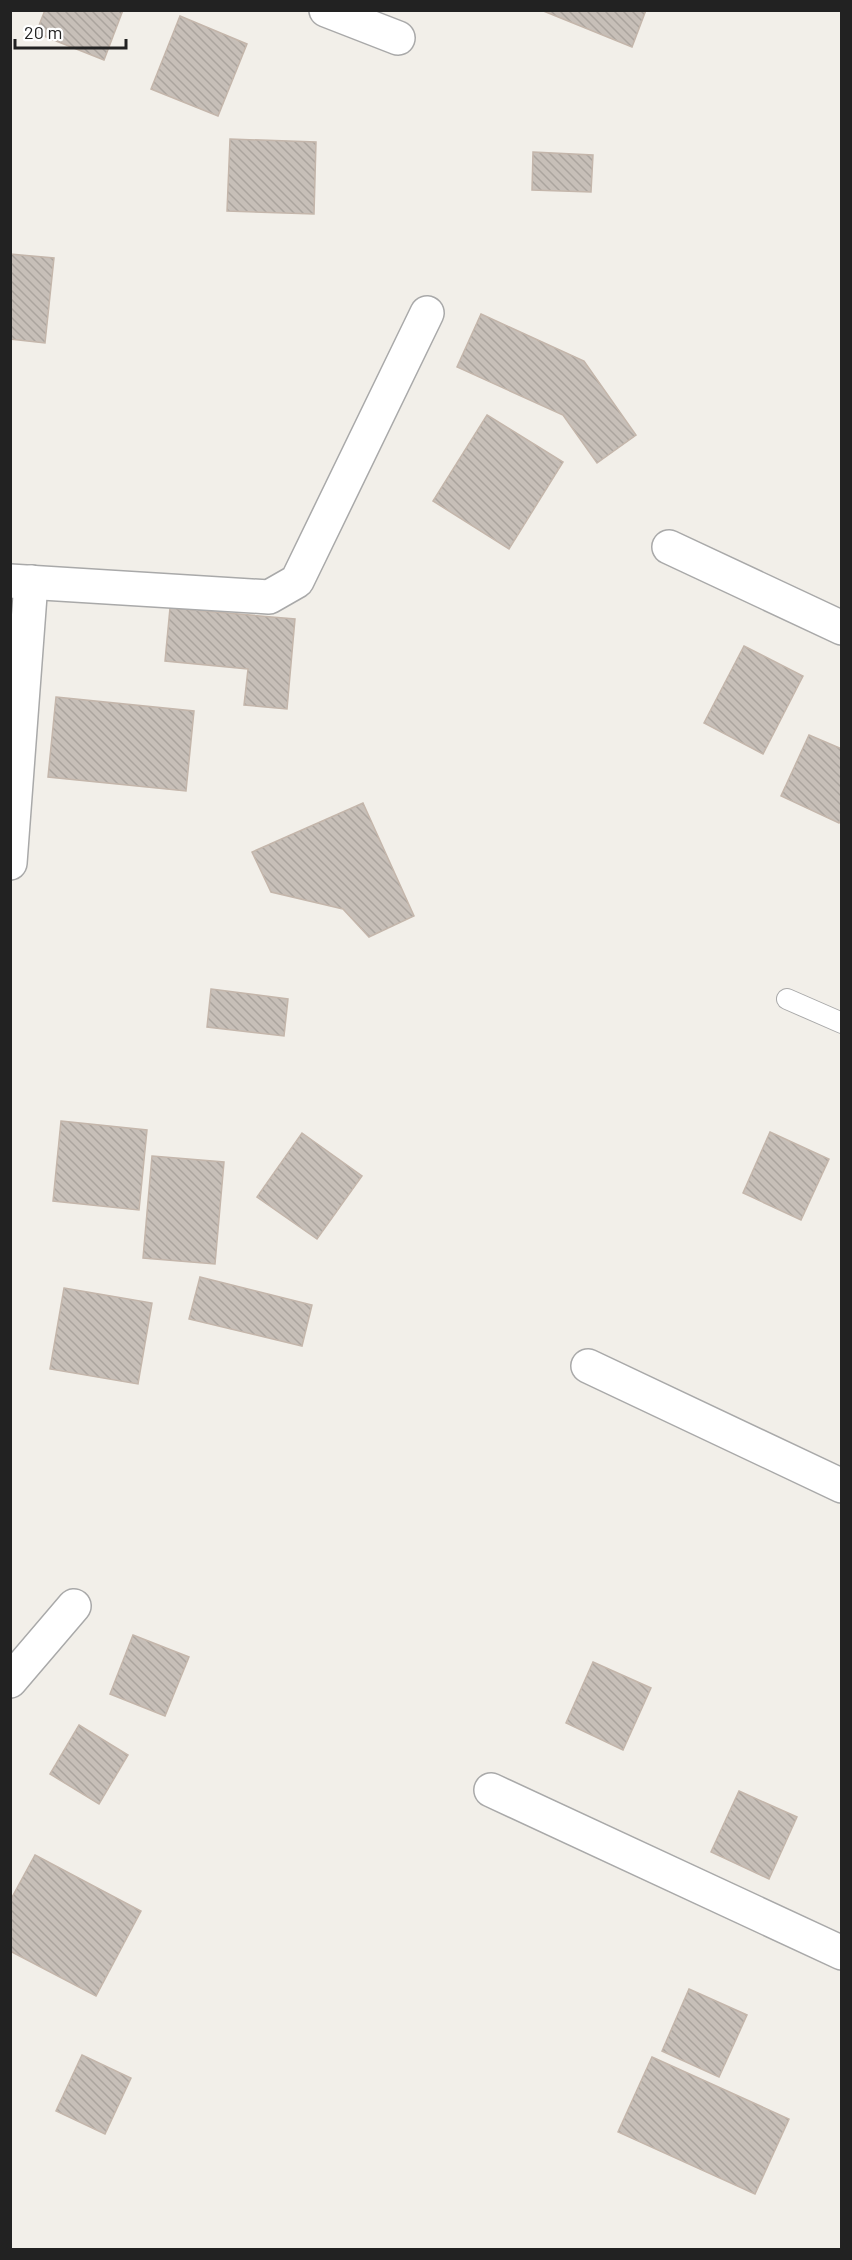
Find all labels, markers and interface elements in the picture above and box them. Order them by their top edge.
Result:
scale bar [15,12,126,50]
text: 20 m [24,21,62,43]

